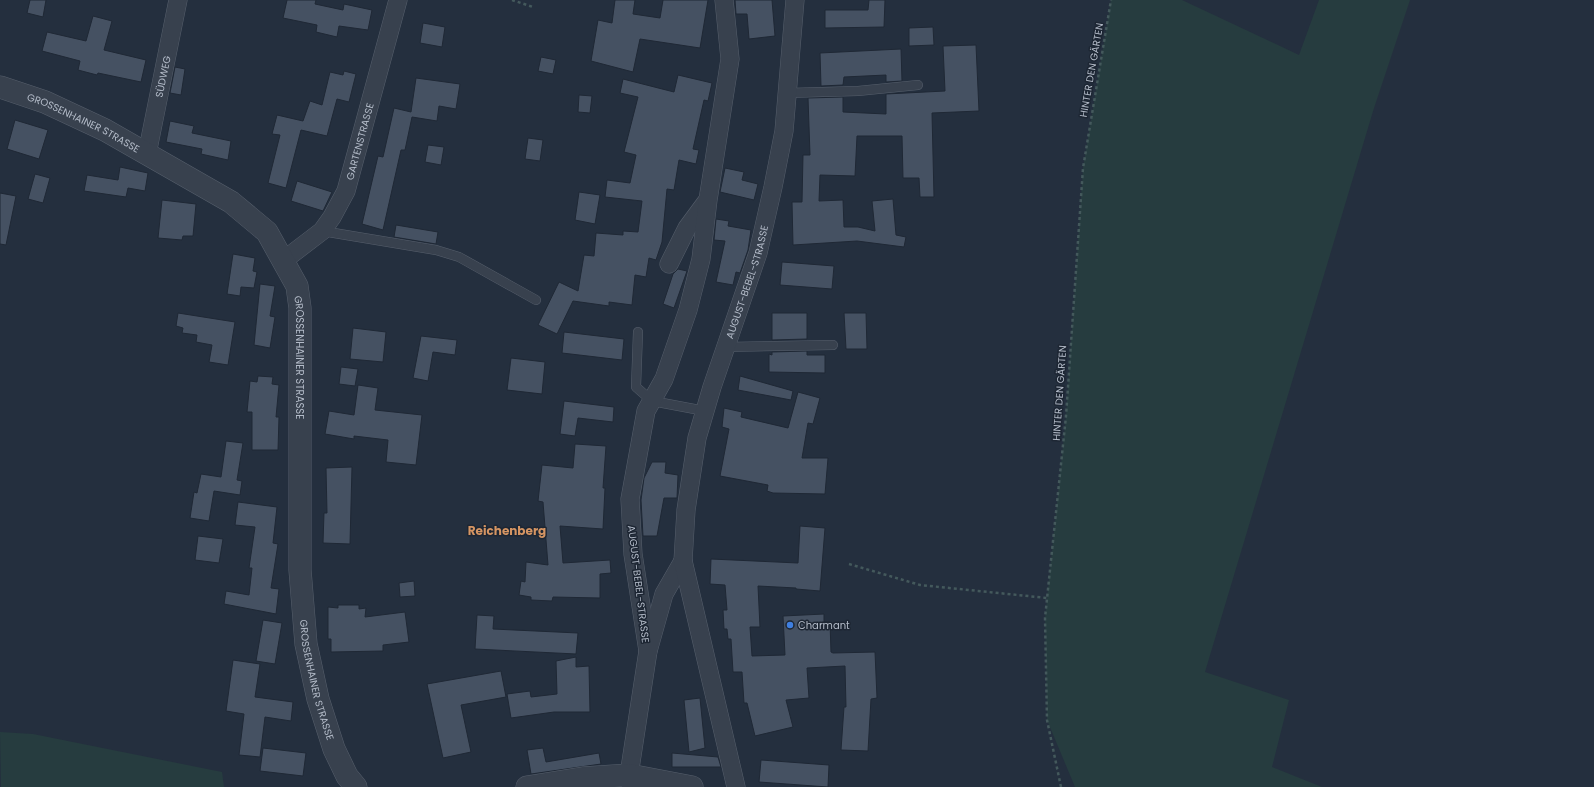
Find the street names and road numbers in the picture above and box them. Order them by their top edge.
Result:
street label: HINTER DEN GÄRTEN [1076,22,1107,119]
street label: SÜDWEG [152,54,175,99]
street label: GROSSENHAINER STRASSE [25,90,143,156]
street label: GARTENSTRASSE [342,101,378,182]
street label: AUGUST-BEBEL-STRASSE [722,224,772,341]
street label: GROSSENHAINER STRASSE [290,295,307,419]
street label: HINTER DEN GÄRTEN [1049,345,1070,441]
street label: AUGUST-BEBEL-STRASSE [624,525,653,644]
street label: GROSSENHAINER STRASSE [296,619,338,742]

